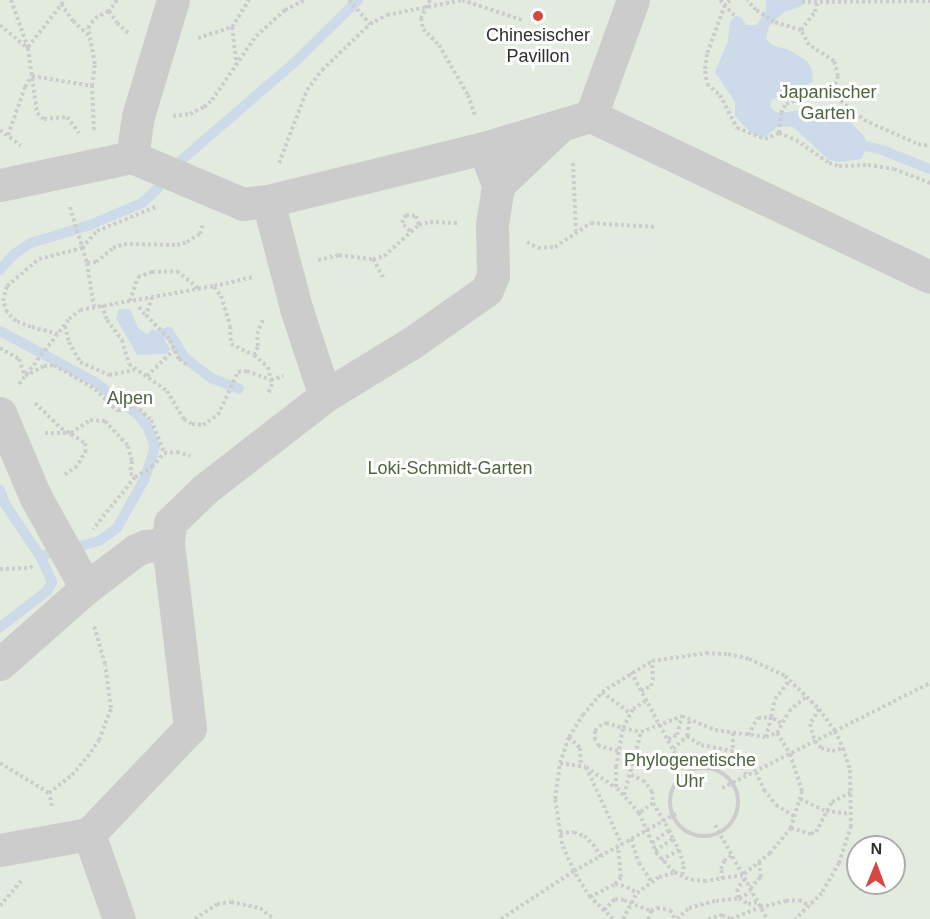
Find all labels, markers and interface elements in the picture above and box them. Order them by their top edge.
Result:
marker: Chinesischer Pavillon [531,9,545,23]
place label: Chinesischer Pavillon [486,25,590,68]
park label: Japanischer Garten [779,82,877,124]
park label: Alpen [107,387,153,409]
park label: Loki-Schmidt-Garten [367,457,533,479]
park label: Phylogenetische Uhr [624,750,756,792]
north arrow [846,835,906,895]
text: N [870,840,882,857]

